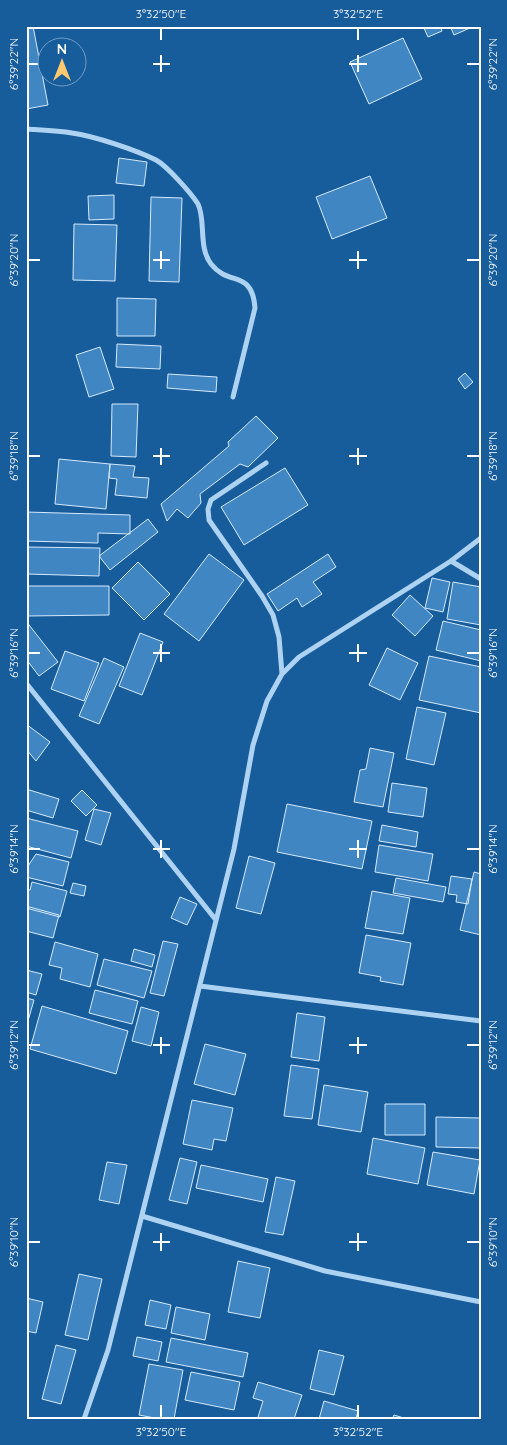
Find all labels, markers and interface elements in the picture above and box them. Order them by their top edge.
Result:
text: 3°32'50"E [136,6,186,21]
text: 3°32'52"E [333,6,383,21]
text: 6°39'22"N [6,38,21,90]
north arrow [38,38,88,88]
text: 6°39'22"N [485,38,500,90]
text: N [57,40,67,58]
text: 6°39'20"N [6,234,21,286]
text: 6°39'20"N [485,234,500,286]
text: 6°39'18"N [6,431,21,481]
text: 6°39'18"N [485,431,500,481]
text: 6°39'16"N [6,628,21,678]
text: 6°39'16"N [485,628,500,678]
text: 6°39'14"N [6,824,21,874]
text: 6°39'14"N [485,824,500,874]
text: 6°39'12"N [6,1020,21,1070]
text: 6°39'12"N [485,1020,500,1070]
text: 6°39'10"N [6,1217,21,1267]
text: 6°39'10"N [485,1217,500,1267]
text: 3°32'50"E [136,1424,186,1439]
text: 3°32'52"E [333,1424,383,1439]

